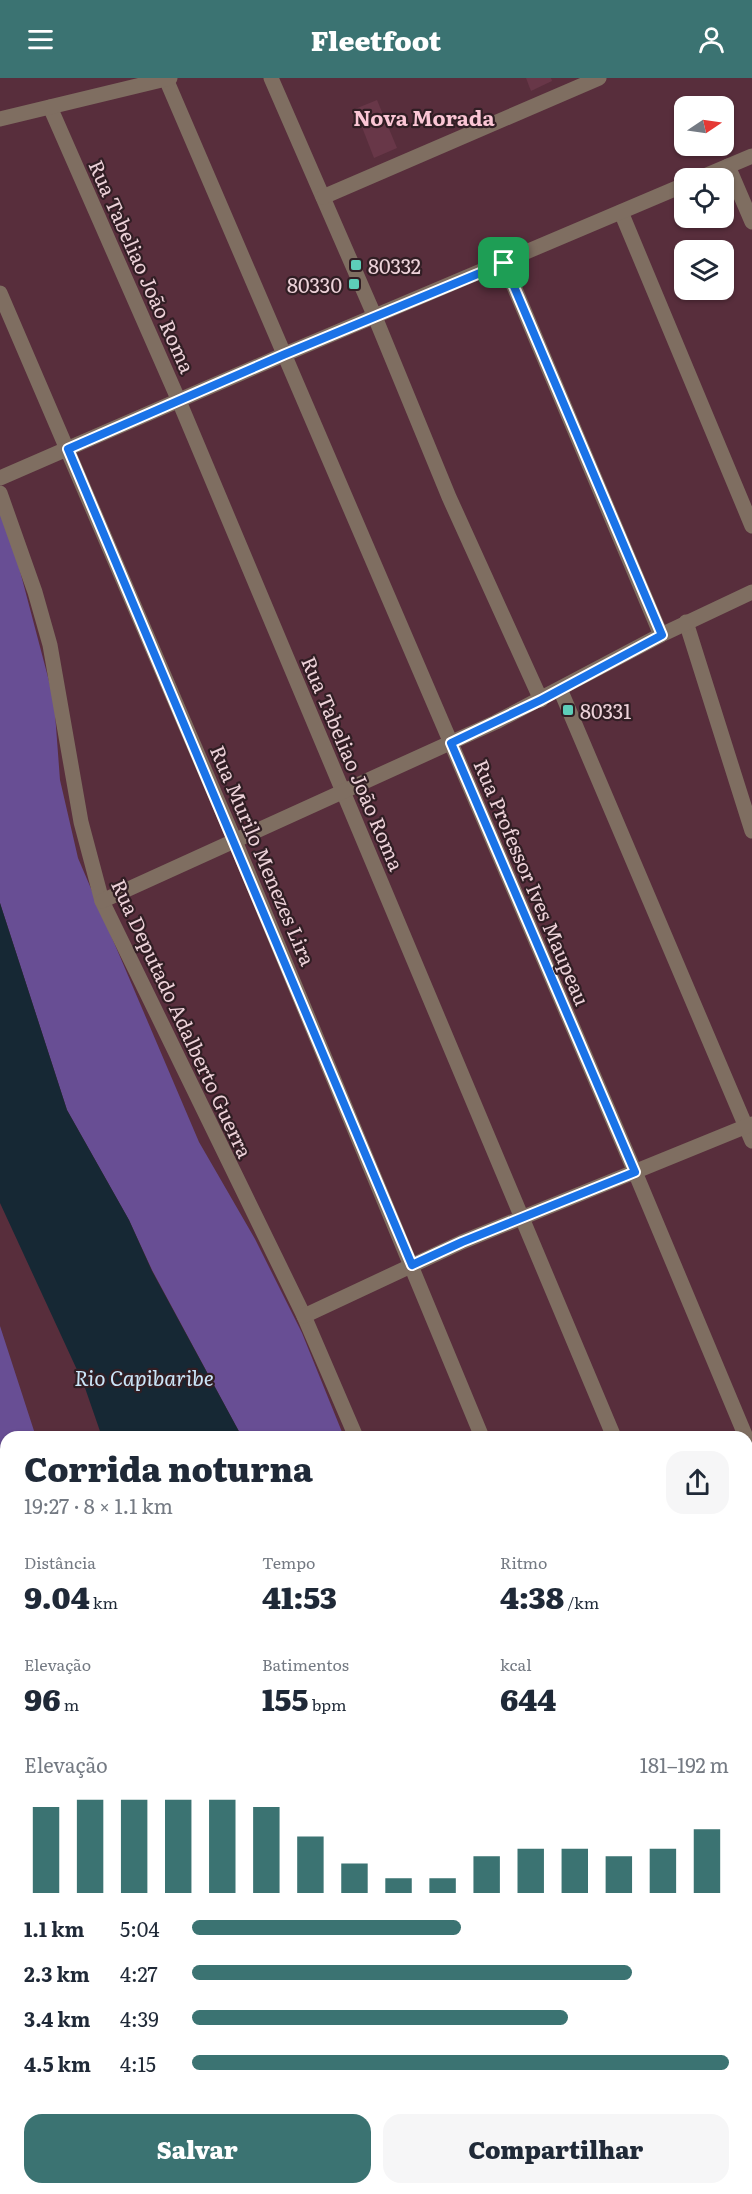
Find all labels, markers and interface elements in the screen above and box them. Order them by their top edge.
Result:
text: Fleetfoot [311,19,441,59]
icon: menu [24,23,57,56]
icon: person [695,23,728,56]
north arrow [674,96,734,156]
map controls [674,96,734,300]
district label: Nova Morada [353,101,496,132]
street label: Rua Tabeliao João Roma [82,155,204,378]
button: locate [674,168,734,228]
pin [478,237,529,288]
button: layers [674,240,734,300]
icon: arrive [487,246,520,279]
place label: 80332 [368,250,421,280]
marker: 80332 [349,258,363,272]
place label: 80330 [287,269,342,299]
marker: 80330 [347,277,361,291]
street label: Rua Tabeliao João Roma [295,651,413,875]
place label: 80331 [580,695,632,725]
marker: 80331 [561,703,575,717]
street label: Rua Murilo Menezes Lira [204,740,324,970]
street label: Rua Professor Ives Maupeau [467,754,599,1010]
street label: Rua Deputado Adalberto Guerra [105,874,261,1163]
water label: Rio Capibaribe [74,1361,214,1392]
text: Corrida noturna [24,1443,313,1492]
button: share [666,1451,729,1514]
text: 19:27 · 8 × 1.1 km [24,1490,173,1520]
text: Distância [24,1550,96,1574]
text: Tempo [262,1550,315,1574]
text: Ritmo [500,1550,547,1574]
text: 9.04 [24,1574,90,1618]
text: 41:53 [262,1574,337,1618]
text: 4:38 [500,1574,564,1618]
text: km [90,1590,118,1614]
text: /km [564,1590,599,1614]
text: Elevação [24,1652,91,1676]
text: Batimentos [262,1652,349,1676]
text: kcal [500,1652,532,1676]
text: 96 [24,1676,61,1720]
text: 155 [262,1676,308,1720]
text: 644 [500,1676,556,1720]
text: m [61,1692,79,1716]
text: bpm [308,1692,346,1716]
text: Elevação [24,1749,108,1779]
text: 181–192 m [640,1749,729,1779]
text: 1.1 km [24,1913,84,1943]
text: 5:04 [120,1913,159,1943]
text: 2.3 km [24,1958,90,1988]
text: 4:27 [120,1958,158,1988]
text: 3.4 km [24,2003,91,2033]
text: 4:39 [120,2003,159,2033]
text: 4.5 km [24,2048,91,2078]
text: 4:15 [120,2048,156,2078]
button: Salvar [24,2114,371,2183]
button: Compartilhar [383,2114,729,2183]

